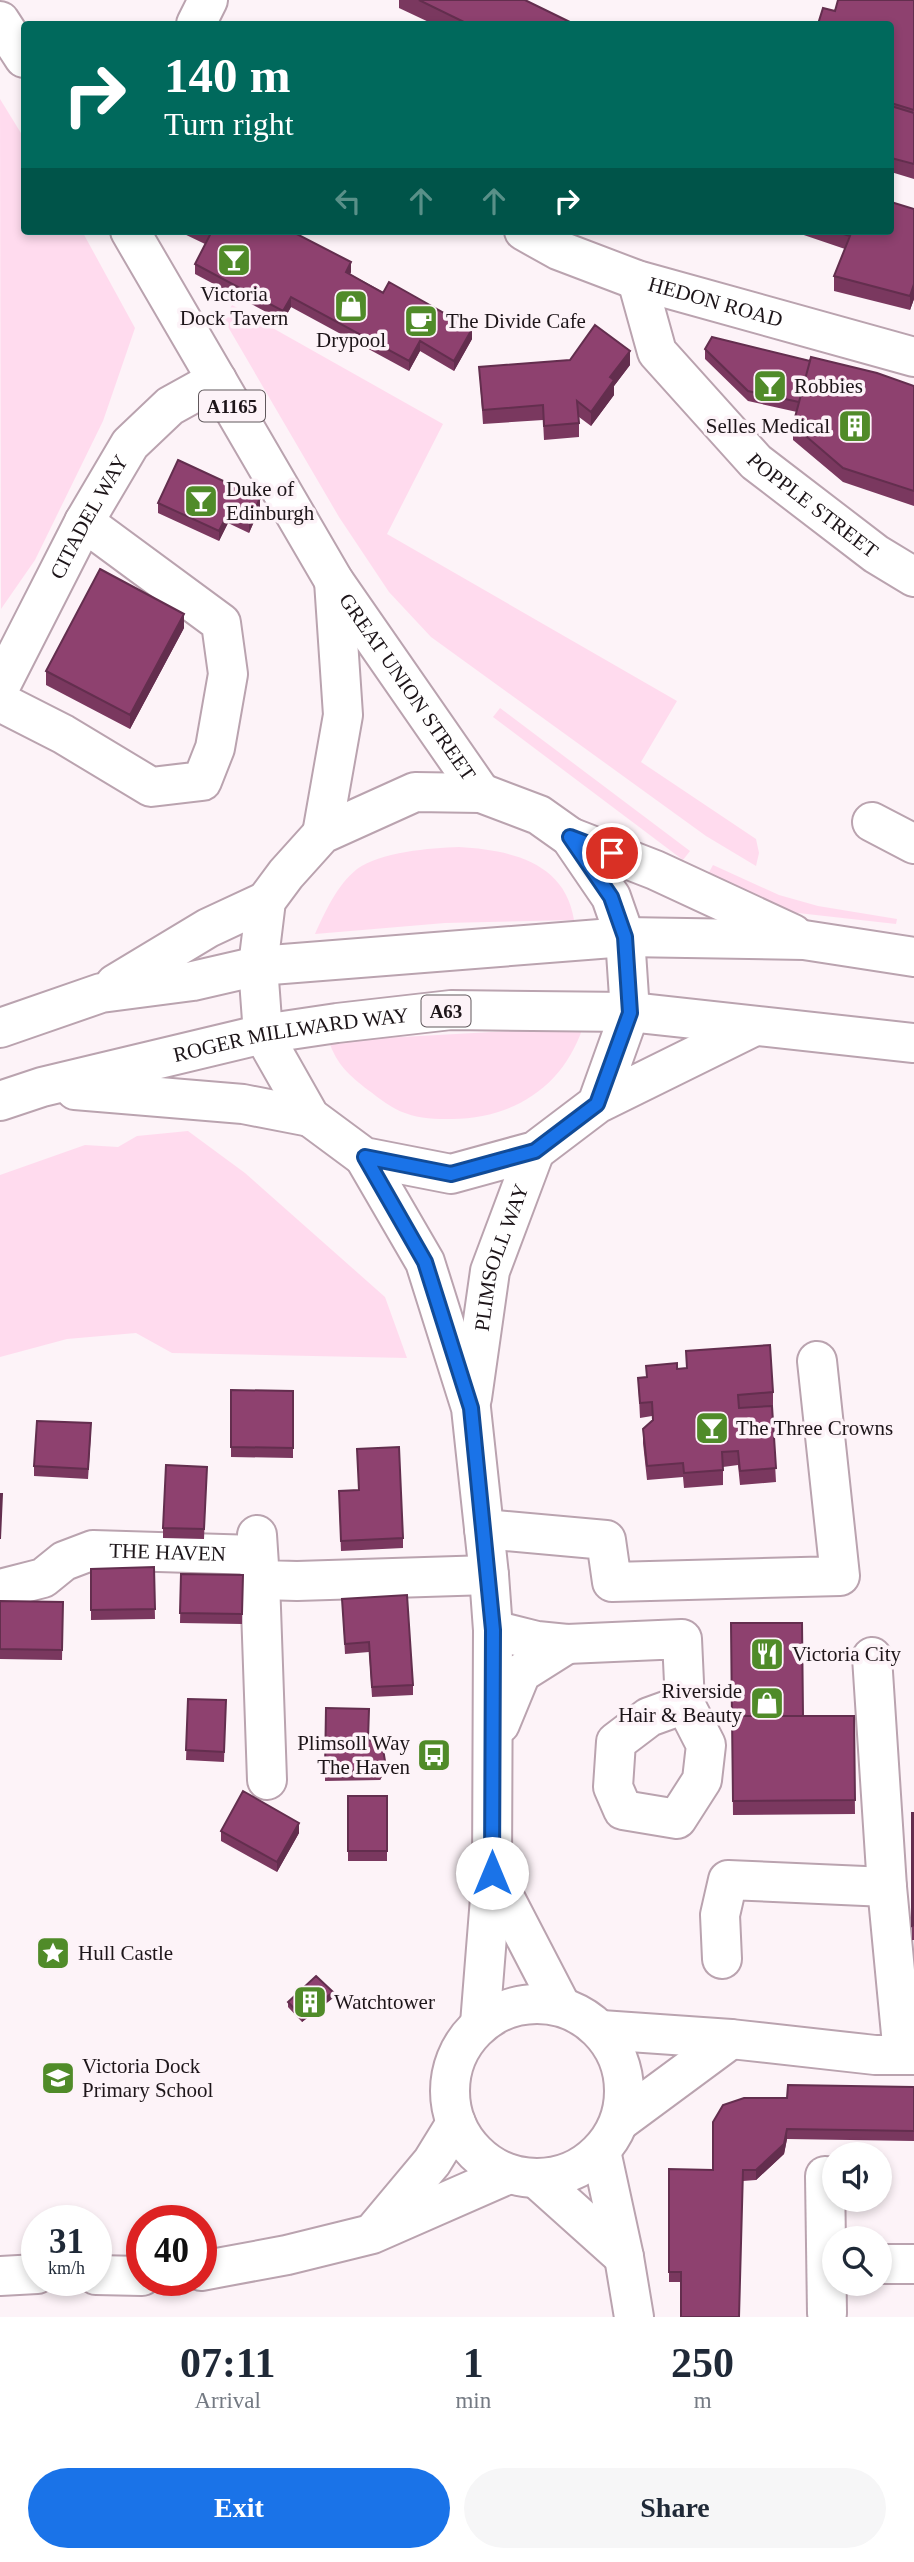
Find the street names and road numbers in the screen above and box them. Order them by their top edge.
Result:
street label: HEDON ROAD [646,272,785,332]
road number: A1165 [199,390,265,422]
street label: POPPLE STREET [742,448,883,563]
street label: CITADEL WAY [45,450,133,583]
street label: GREAT UNION STREET [334,589,481,785]
road number: A63 [422,995,471,1026]
street label: ROGER MILLWARD WAY [171,1003,410,1067]
street label: PLIMSOLL WAY [470,1181,534,1333]
street label: THE HAVEN [109,1538,226,1566]

